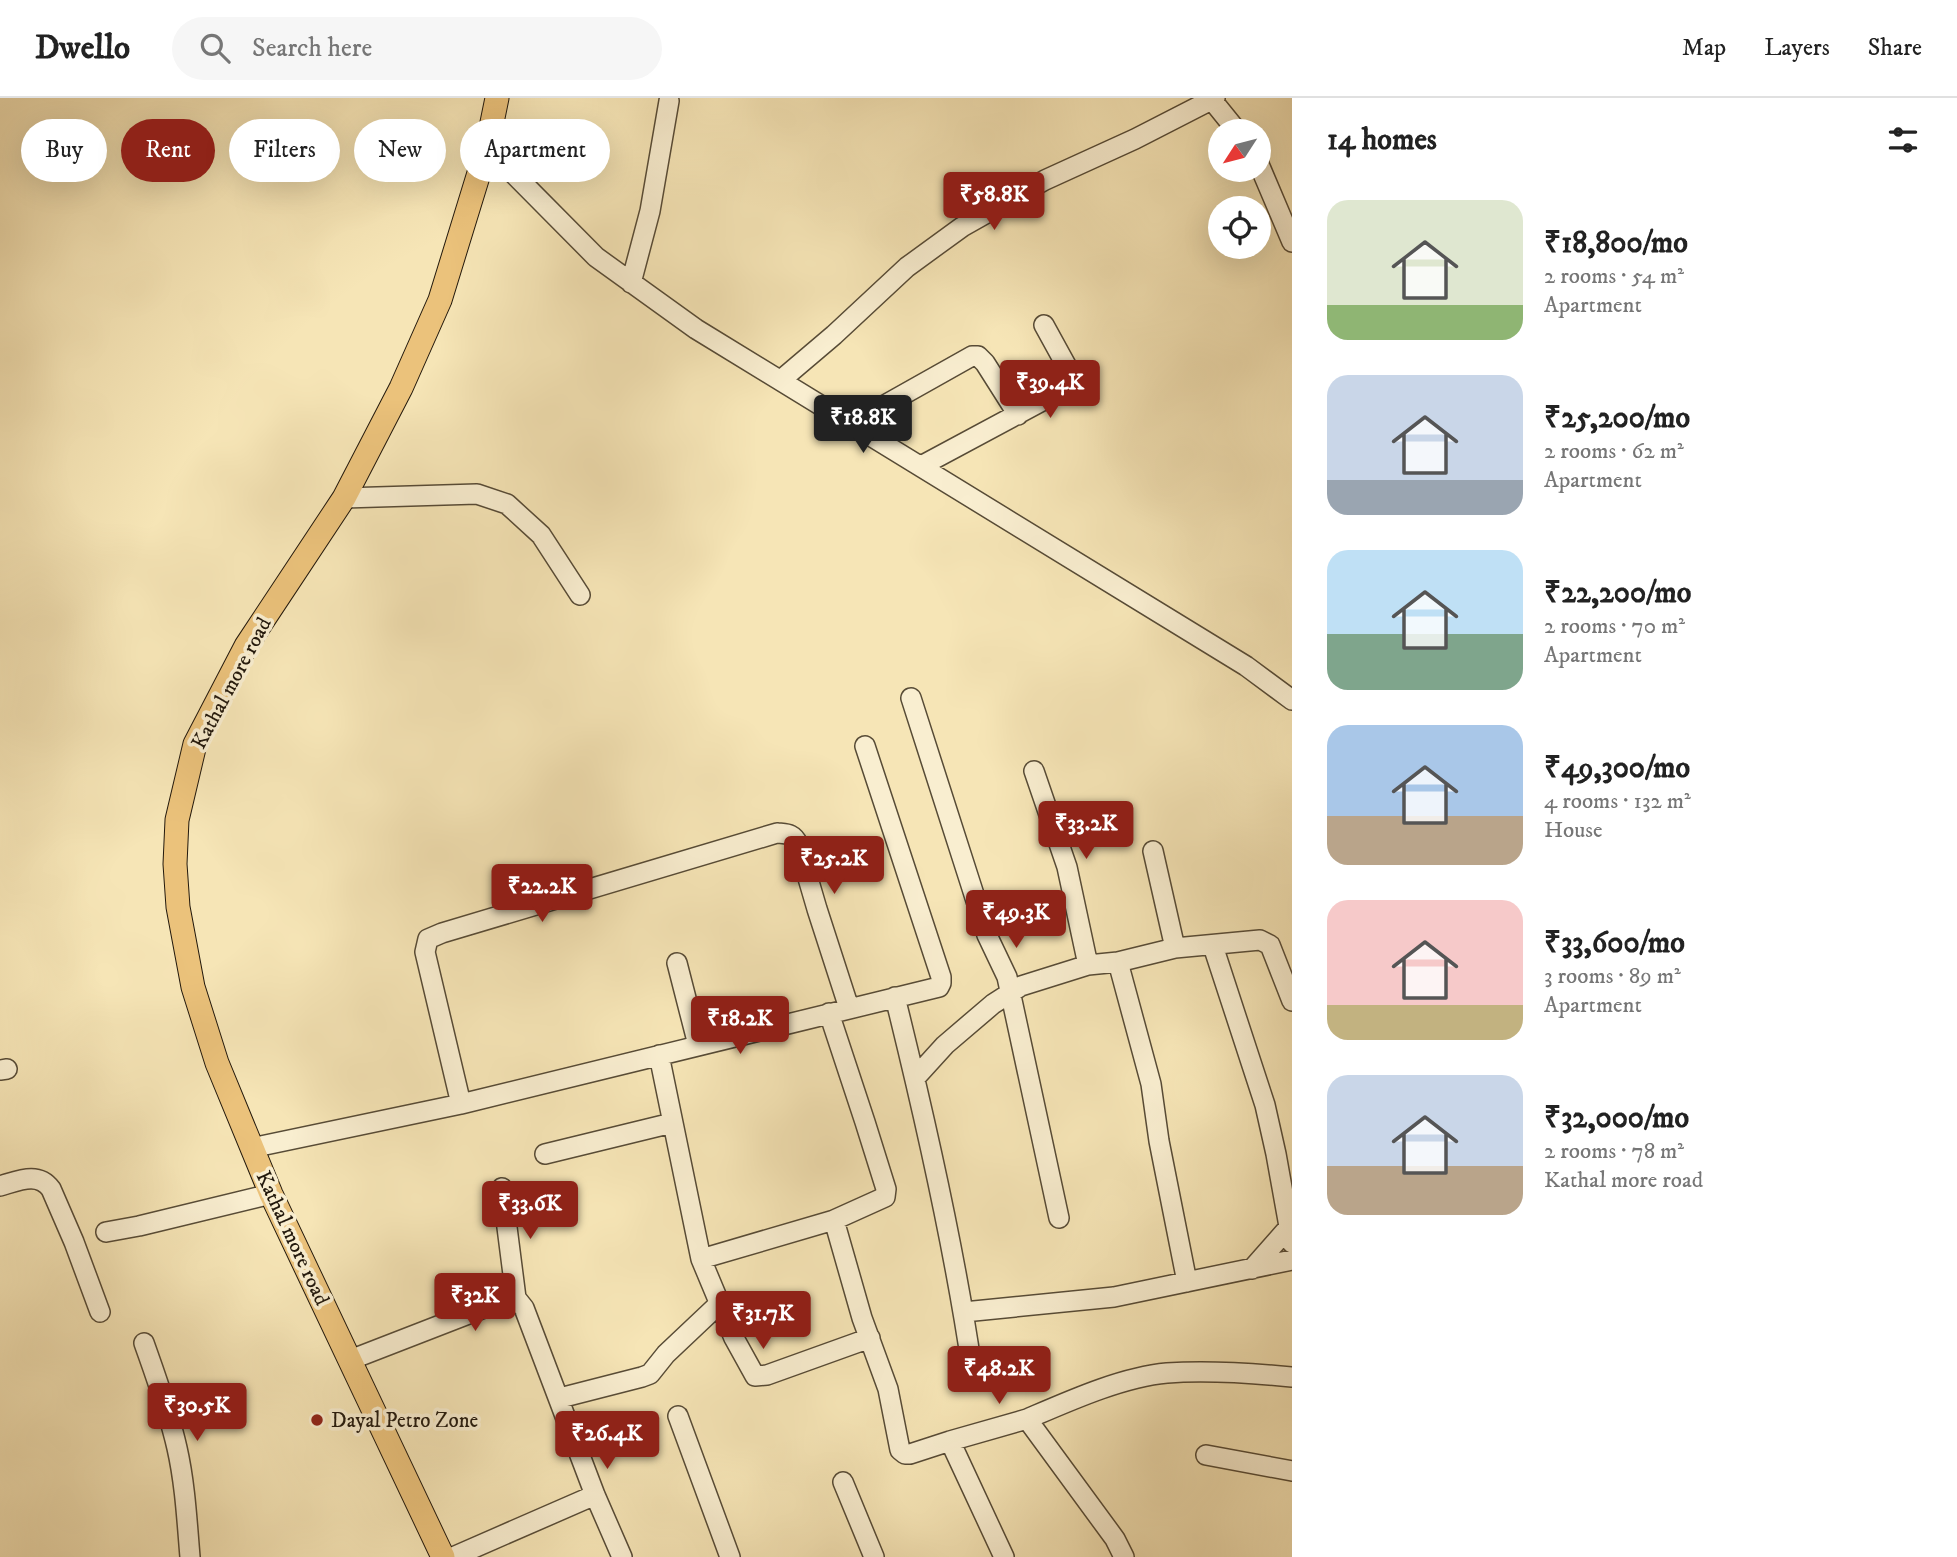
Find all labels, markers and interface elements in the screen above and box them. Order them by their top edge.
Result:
search box [172,17,662,80]
text: Dwello [35,28,130,69]
icon: search [196,29,234,67]
text: Search here [252,32,372,65]
text: Map [1682,33,1726,63]
text: Layers [1764,33,1830,63]
text: Share [1868,33,1922,63]
chip: Buy [21,119,107,182]
chip: Rent [121,119,215,182]
chip: Filters [229,119,340,182]
chip: New [354,119,446,182]
chip: Apartment [460,119,610,182]
north arrow [1208,119,1270,182]
map controls [1208,119,1271,259]
icon: filters [1884,121,1922,159]
text: 14 homes [1327,122,1437,159]
pin: ₹58.8K [937,172,1051,232]
text: ₹58.8K [959,180,1029,209]
button: locate [1208,196,1271,259]
text: ₹18,800/mo [1544,225,1688,262]
icon: home [1383,228,1467,312]
text: 2 rooms · 54 m² [1544,262,1684,291]
text: Apartment [1544,291,1642,320]
pin: ₹39.4K [993,360,1107,420]
text: ₹39.4K [1016,368,1084,397]
pin: ₹18.8K [806,396,920,455]
text: ₹25,200/mo [1544,400,1690,437]
text: ₹18.8K [830,403,896,432]
icon: home [1383,403,1467,487]
text: 2 rooms · 62 m² [1544,437,1684,466]
text: Apartment [1544,466,1642,495]
text: ₹22,200/mo [1544,575,1691,612]
icon: home [1383,578,1467,662]
text: 2 rooms · 70 m² [1544,612,1685,641]
street label: Kathal more road [186,613,278,754]
text: Apartment [1544,641,1642,670]
text: ₹49,300/mo [1544,750,1690,787]
icon: home [1383,753,1467,837]
text: 4 rooms · 132 m² [1544,787,1691,816]
pin: ₹33.2K [1029,802,1143,861]
text: ₹33.2K [1054,809,1118,838]
text: House [1544,816,1602,845]
pin: ₹25.2K [777,836,891,896]
text: ₹25.2K [800,844,868,873]
pin: ₹22.2K [485,864,599,924]
text: ₹22.2K [507,872,577,901]
pin: ₹49.3K [959,890,1073,950]
text: ₹49.3K [982,898,1050,927]
text: ₹33,600/mo [1544,925,1685,962]
icon: home [1383,928,1467,1012]
text: 3 rooms · 89 m² [1544,962,1681,991]
text: Apartment [1544,991,1642,1020]
pin: ₹18.2K [683,996,797,1056]
text: ₹18.2K [707,1004,773,1033]
text: ₹32,000/mo [1544,1100,1689,1137]
icon: home [1383,1103,1467,1187]
text: 2 rooms · 78 m² [1544,1137,1684,1166]
text: Kathal more road [1544,1166,1703,1195]
street label: Kathal more road [250,1167,335,1310]
pin: ₹33.6K [473,1182,587,1241]
text: ₹33.6K [498,1189,562,1218]
pin: ₹32K [434,1274,516,1333]
text: ₹32K [450,1281,500,1310]
pin: ₹31.7K [706,1292,820,1351]
text: ₹31.7K [732,1299,794,1328]
pin: ₹48.2K [942,1346,1056,1406]
text: ₹48.2K [964,1354,1034,1383]
pin: ₹30.5K [140,1384,254,1443]
text: ₹30.5K [164,1391,230,1420]
place label: Dayal Petro Zone [331,1408,479,1434]
marker: Dayal Petro Zone [309,1412,325,1428]
pin: ₹26.4K [550,1412,664,1471]
text: ₹26.4K [571,1419,643,1448]

